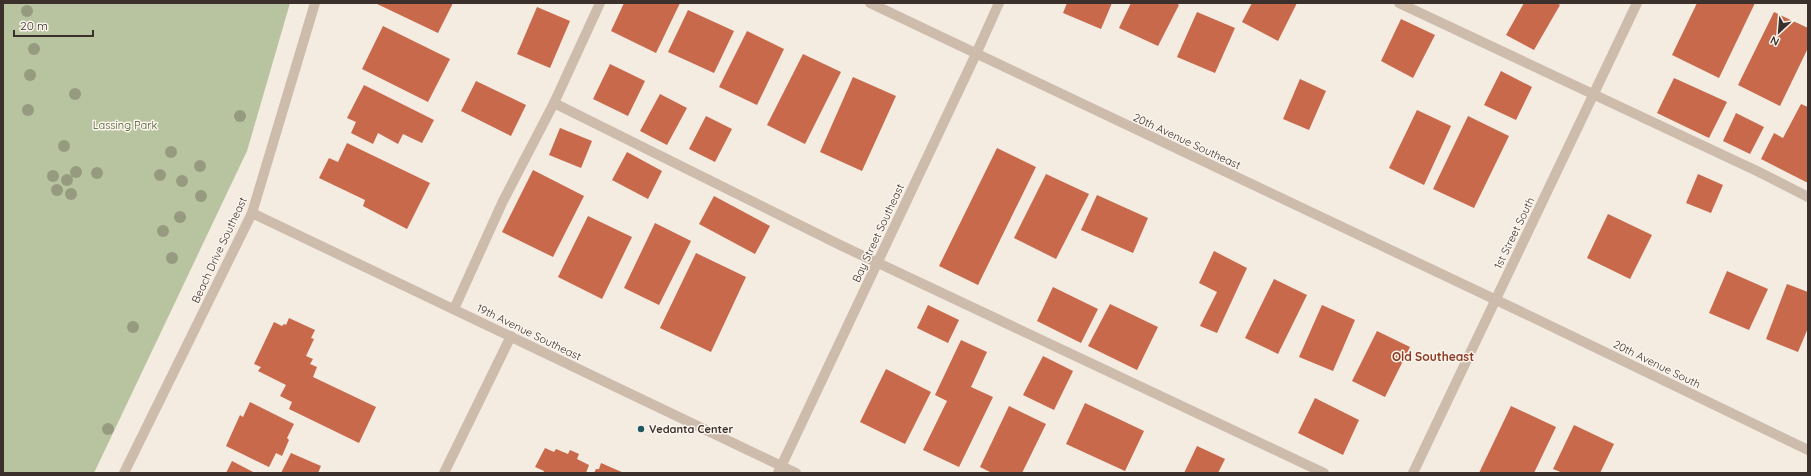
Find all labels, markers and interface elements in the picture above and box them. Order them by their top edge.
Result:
scale bar [14,12,93,38]
north arrow [1759,12,1799,52]
text: 20 m [20,18,48,33]
text: N [1768,33,1781,49]
street label: 20th Avenue Southeast [1131,110,1243,172]
park label: Lassing Park [93,118,157,132]
street label: Bay Street Southeast [849,181,907,284]
street label: Beach Drive Southeast [188,195,250,305]
street label: 1st Street South [1491,195,1537,271]
street label: 19th Avenue Southeast [474,301,584,364]
street label: 20th Avenue South [1611,337,1703,391]
district label: Old Southeast [1392,349,1474,364]
place label: Vedanta Center [649,422,733,436]
marker: Vedanta Center [636,424,646,434]

